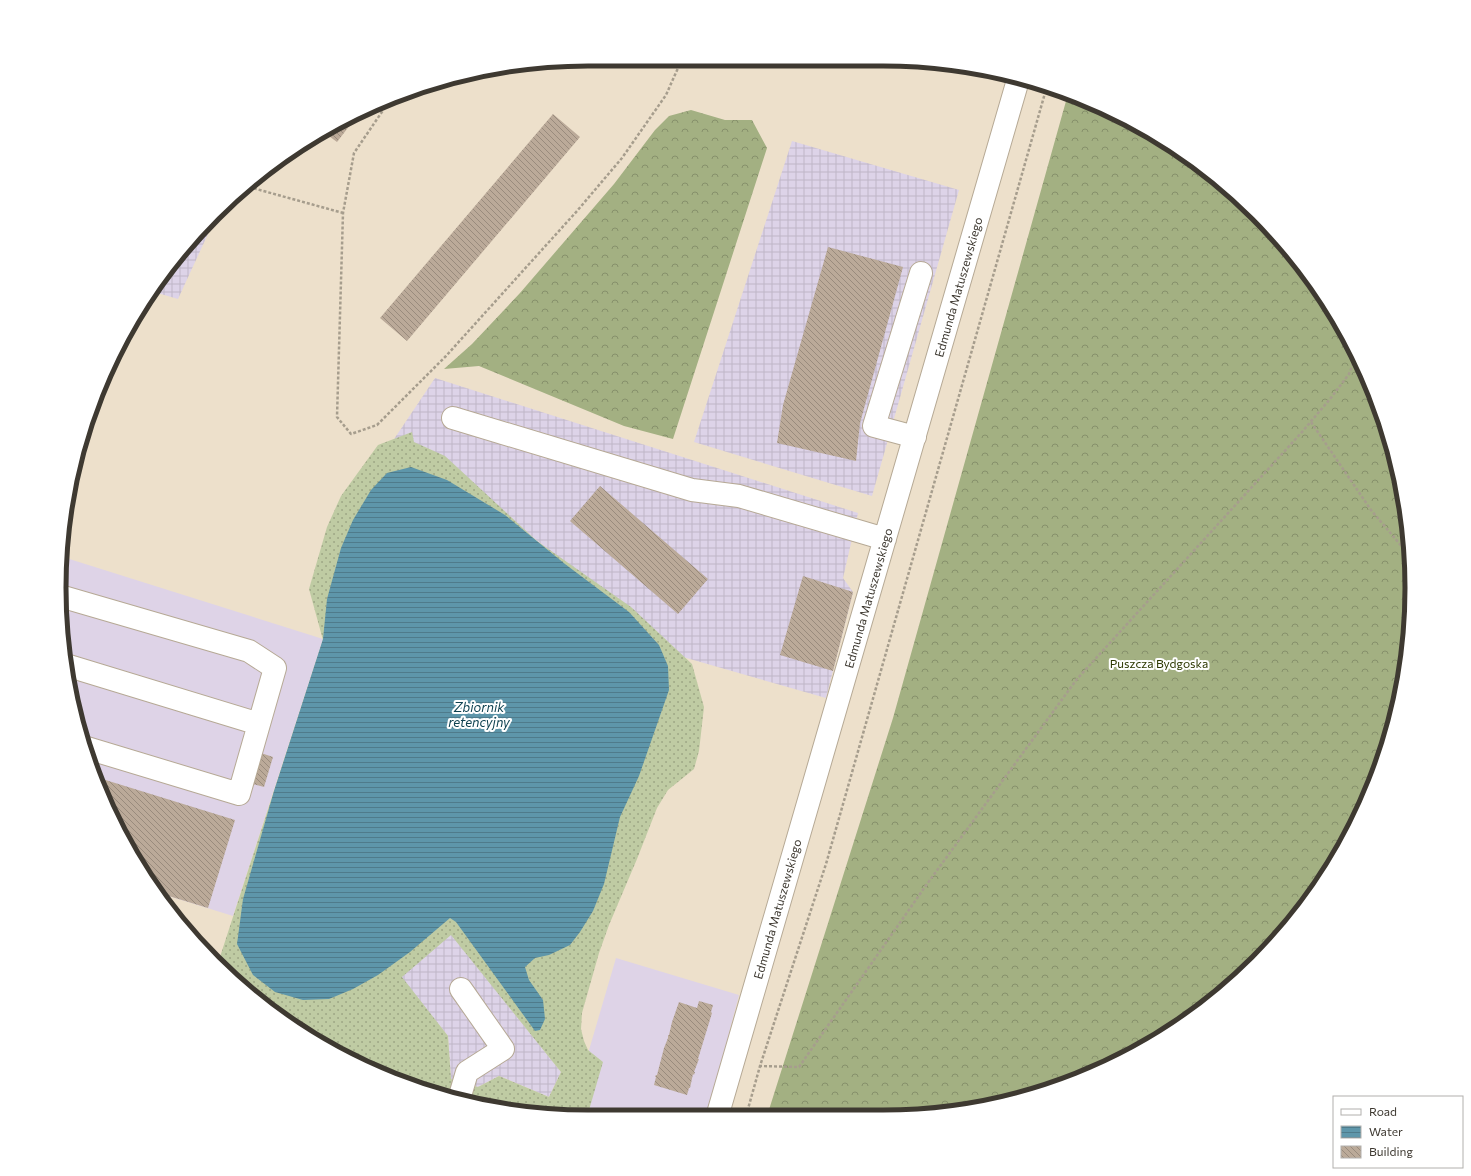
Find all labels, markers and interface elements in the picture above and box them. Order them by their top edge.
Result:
street label: Edmunda Matuszewskiego [931,215,985,359]
street label: Edmunda Matuszewskiego [841,526,895,670]
park label: Puszcza Bydgoska [1110,656,1208,670]
water label: Zbiornik retencyjny [448,699,511,730]
street label: Edmunda Matuszewskiego [750,837,804,981]
legend [1333,1096,1463,1168]
text: Road [1369,1104,1397,1118]
text: Water [1369,1124,1403,1138]
text: Building [1369,1144,1413,1158]

